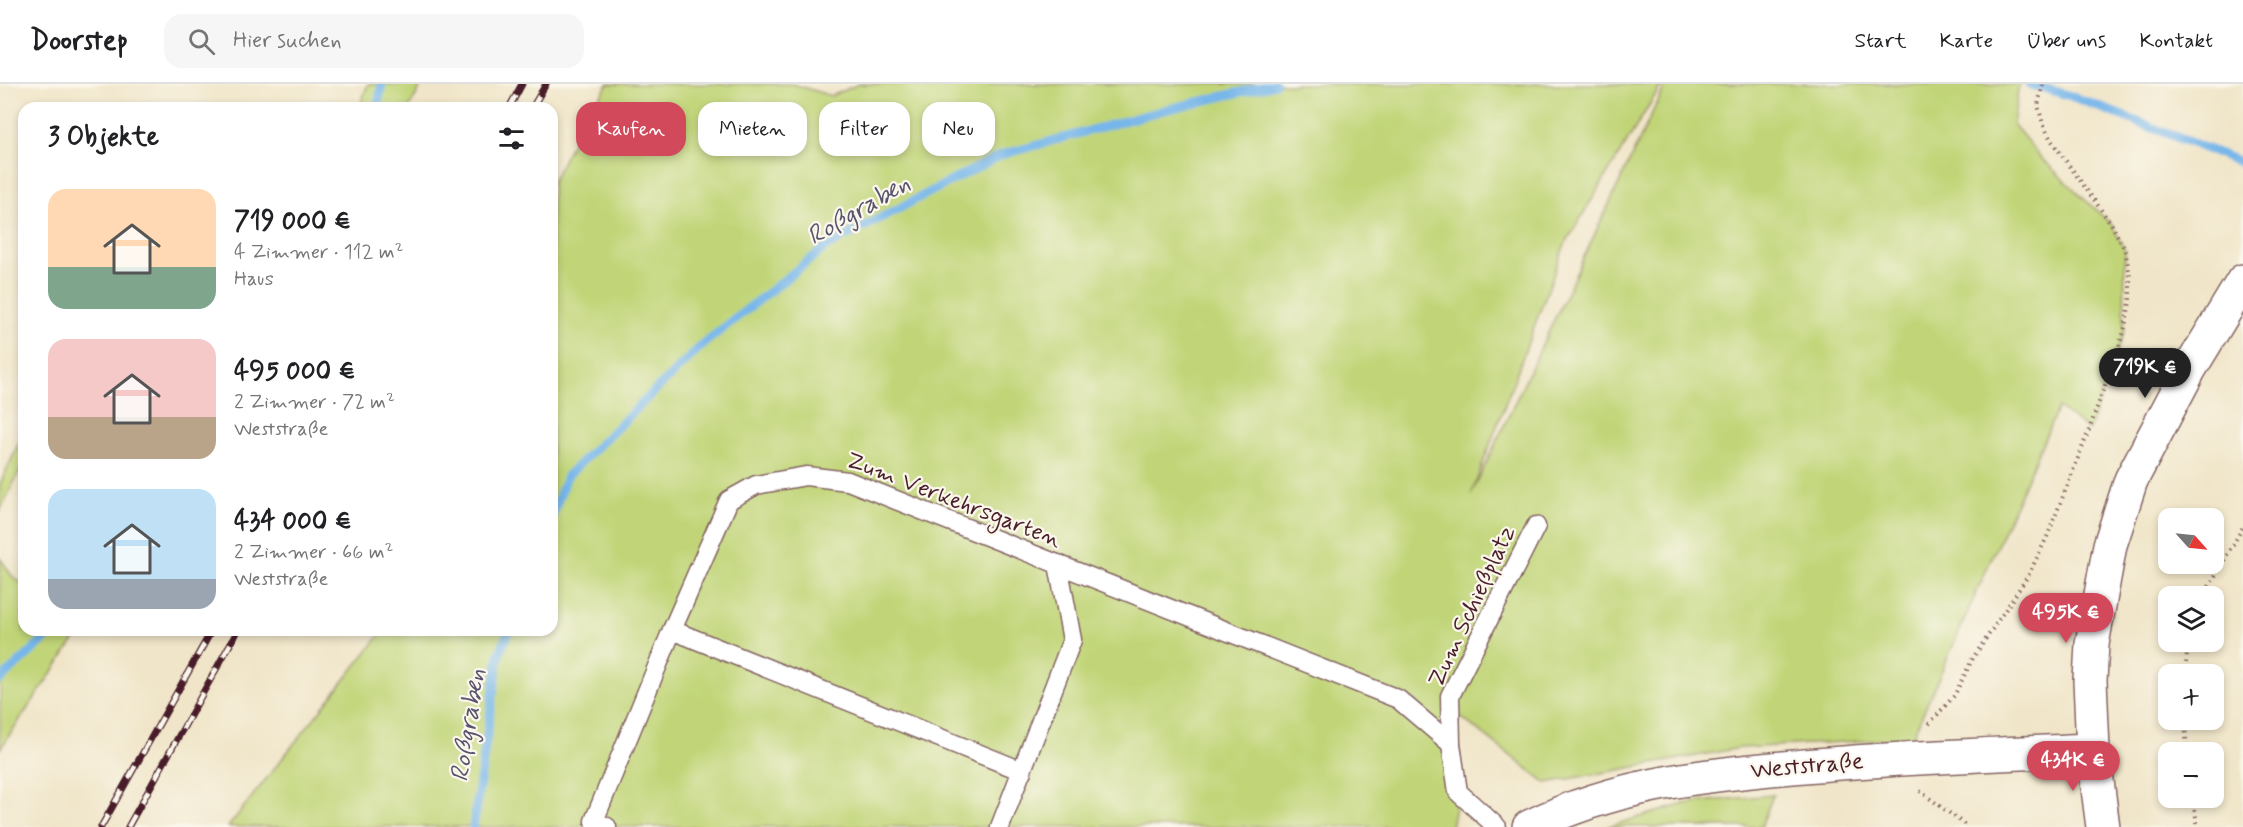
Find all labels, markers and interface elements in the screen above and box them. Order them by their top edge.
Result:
search box [164,14,584,68]
text: Doorstep [30,23,128,60]
icon: search [185,25,218,58]
text: Hier suchen [233,27,342,55]
text: Start [1855,27,1907,55]
text: Karte [1940,27,1993,55]
text: Über uns [2026,27,2106,55]
text: Kontakt [2139,27,2213,55]
chip: Kaufen [576,102,686,156]
chip: Mieten [698,102,807,156]
chip: Filter [819,102,910,156]
chip: Neu [922,102,995,156]
text: 3 Objekte [48,121,159,155]
icon: filters [495,122,528,155]
water label: Roßgraben [801,167,917,254]
text: 719 000 € [234,205,351,239]
icon: home [96,213,168,285]
text: 4 Zimmer · 112 m² [234,239,403,266]
text: Haus [234,266,274,293]
pin: 719K € [2096,348,2194,399]
text: 719K € [2113,354,2177,381]
text: 495 000 € [234,355,355,389]
icon: home [96,363,168,435]
text: 2 Zimmer · 72 m² [234,389,395,416]
text: Weststraße [234,416,328,443]
street label: Zum Verkehrsgarten [841,445,1066,558]
text: 434 000 € [234,505,352,539]
north arrow [2158,508,2224,574]
map controls [2158,508,2224,808]
icon: home [96,513,168,585]
street label: Zum Schießplatz [1421,521,1523,692]
text: 2 Zimmer · 66 m² [234,539,393,566]
text: Weststraße [234,566,328,593]
button: layers [2158,586,2224,652]
pin: 495K € [2017,593,2115,644]
text: 495K € [2032,599,2100,626]
button: + [2158,664,2224,730]
water label: Roßgraben [443,666,495,784]
pin: 434K € [2024,741,2122,792]
button: − [2158,742,2224,808]
street label: Weststraße [1749,746,1865,787]
text: 434K € [2041,747,2105,774]

